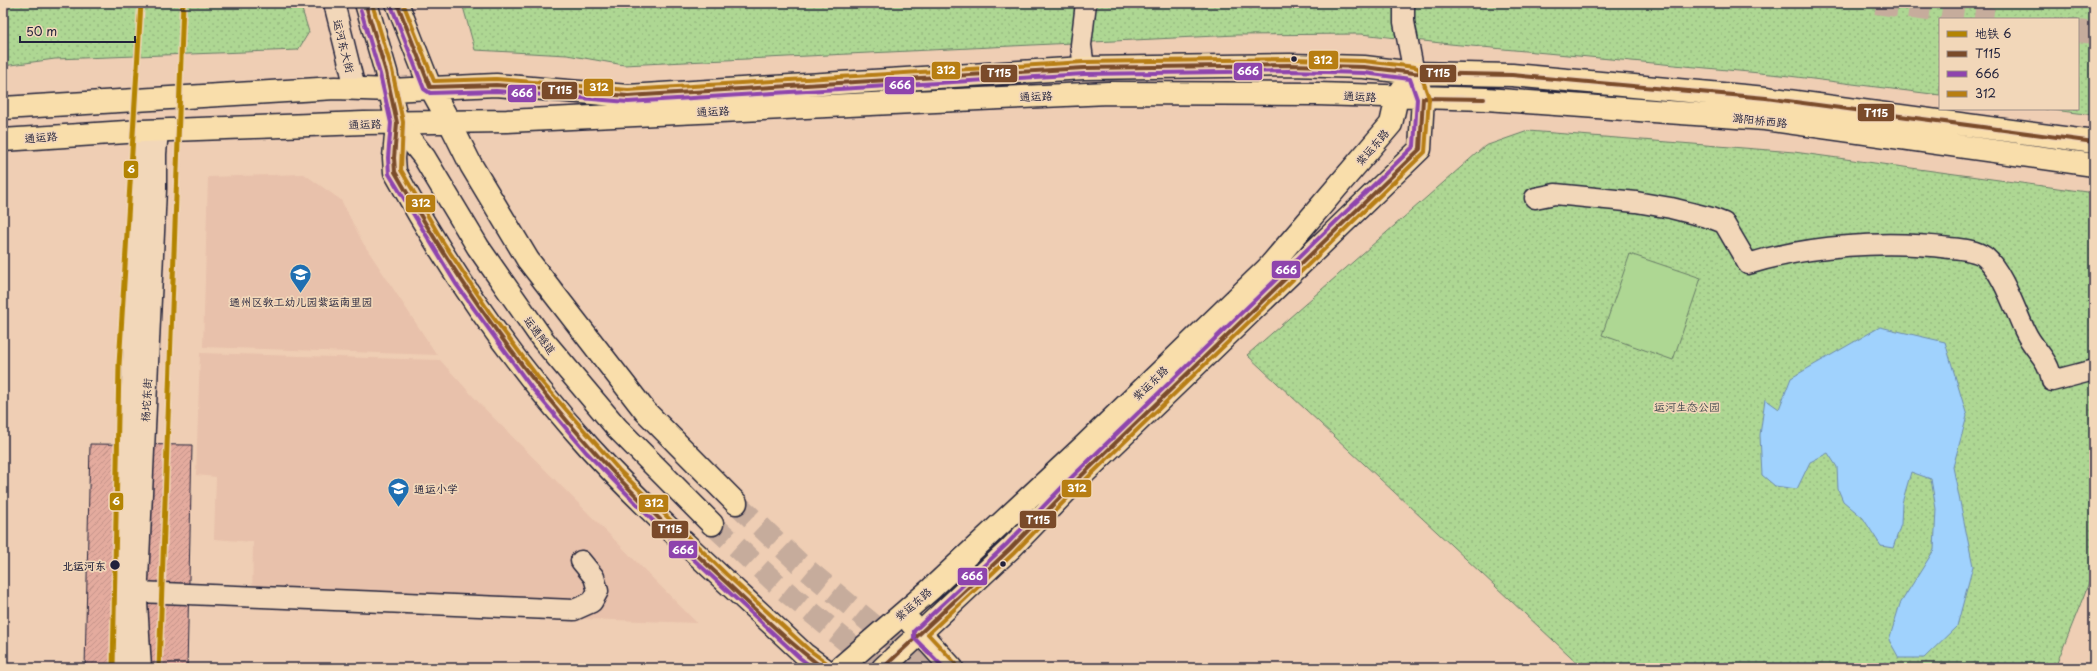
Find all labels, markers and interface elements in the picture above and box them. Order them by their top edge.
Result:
street label: 运河东大街 [329,17,359,76]
scale bar [20,18,135,44]
legend [1939,18,2079,110]
text: 50 m [26,22,57,40]
text: 地铁 6 [1975,24,2011,42]
text: T115 [1975,44,2001,62]
line badge: 312 [1308,50,1339,70]
text: 312 [1313,51,1333,68]
unlabelled marker [1289,54,1299,64]
line badge: 312 [931,61,961,80]
text: 312 [936,61,956,78]
line badge: 666 [1233,62,1263,81]
text: 666 [1237,62,1259,79]
line badge: T115 [980,64,1018,83]
text: T115 [987,64,1011,81]
line badge: T115 [1419,64,1457,83]
text: T115 [1426,64,1450,81]
text: 666 [1975,64,2000,82]
line badge: 666 [884,76,915,95]
text: 666 [889,76,911,93]
line badge: 312 [583,78,614,97]
text: 312 [589,78,609,95]
line badge: T115 [541,81,578,100]
text: T115 [548,81,572,98]
line badge: 666 [507,84,537,103]
text: 666 [511,84,533,101]
text: 312 [1975,84,1996,102]
street label: 通运路 [1019,87,1053,105]
street label: 通运路 [1343,87,1377,105]
street label: 通运路 [696,102,730,120]
line badge: T115 [1857,103,1895,122]
text: T115 [1864,104,1888,121]
street label: 潞阳桥西路 [1732,109,1788,131]
street label: 通运路 [348,115,382,133]
street label: 紫运东路 [1351,125,1393,169]
street label: 通运路 [24,127,58,147]
line badge: 6 [123,160,139,179]
text: 6 [127,160,135,177]
line badge: 312 [405,194,436,213]
text: 312 [411,194,431,211]
line badge: 666 [1271,260,1301,279]
text: 666 [1275,261,1297,278]
school or university icon: 通州区教工幼儿园紫运南里园 [288,262,314,295]
place label: 通州区教工幼儿园紫运南里园 [230,293,373,310]
street label: 运通隧道 [520,312,560,358]
street label: 紫运东路 [1128,362,1172,404]
street label: 杨坨东街 [136,377,156,422]
park label: 运河生态公园 [1654,398,1720,415]
school or university icon: 通运小学 [386,475,412,508]
line badge: 312 [1061,479,1092,498]
text: 312 [1067,479,1087,496]
place label: 通运小学 [414,480,458,497]
line badge: 6 [109,492,124,511]
text: 6 [112,492,120,509]
line badge: 312 [638,494,669,513]
text: 312 [644,494,664,511]
line badge: T115 [1019,510,1057,529]
text: T115 [1026,511,1050,528]
line badge: T115 [651,520,689,539]
text: T115 [658,520,682,537]
line badge: 666 [668,540,698,559]
text: 666 [672,541,694,558]
place label: 北运河东 [62,557,106,574]
marker: 北运河东 [108,558,122,572]
unlabelled marker [998,559,1008,569]
line badge: 666 [957,567,988,586]
text: 666 [961,567,983,584]
street label: 紫运东路 [891,583,935,625]

